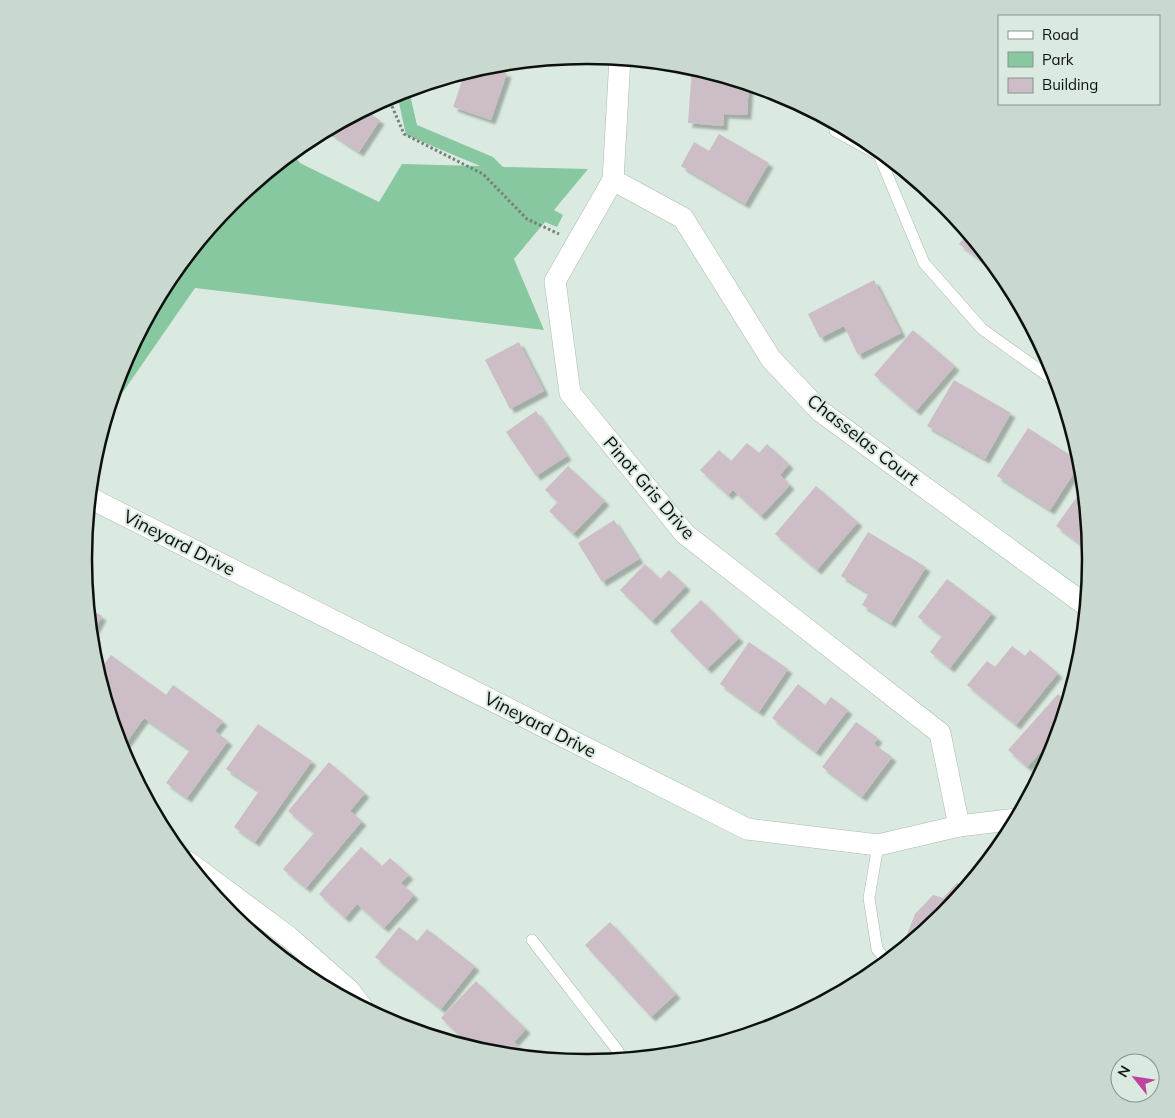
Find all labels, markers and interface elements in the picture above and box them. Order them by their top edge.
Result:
legend [998,15,1160,105]
text: Road [1042,25,1079,44]
text: Park [1042,50,1074,69]
text: Building [1042,75,1098,94]
street label: Chasselas Court [803,389,924,490]
street label: Pinot Gris Drive [598,432,700,544]
street label: Vineyard Drive [119,504,239,581]
street label: Vineyard Drive [480,686,600,763]
north arrow [1110,1053,1160,1103]
text: N [1113,1062,1134,1081]

